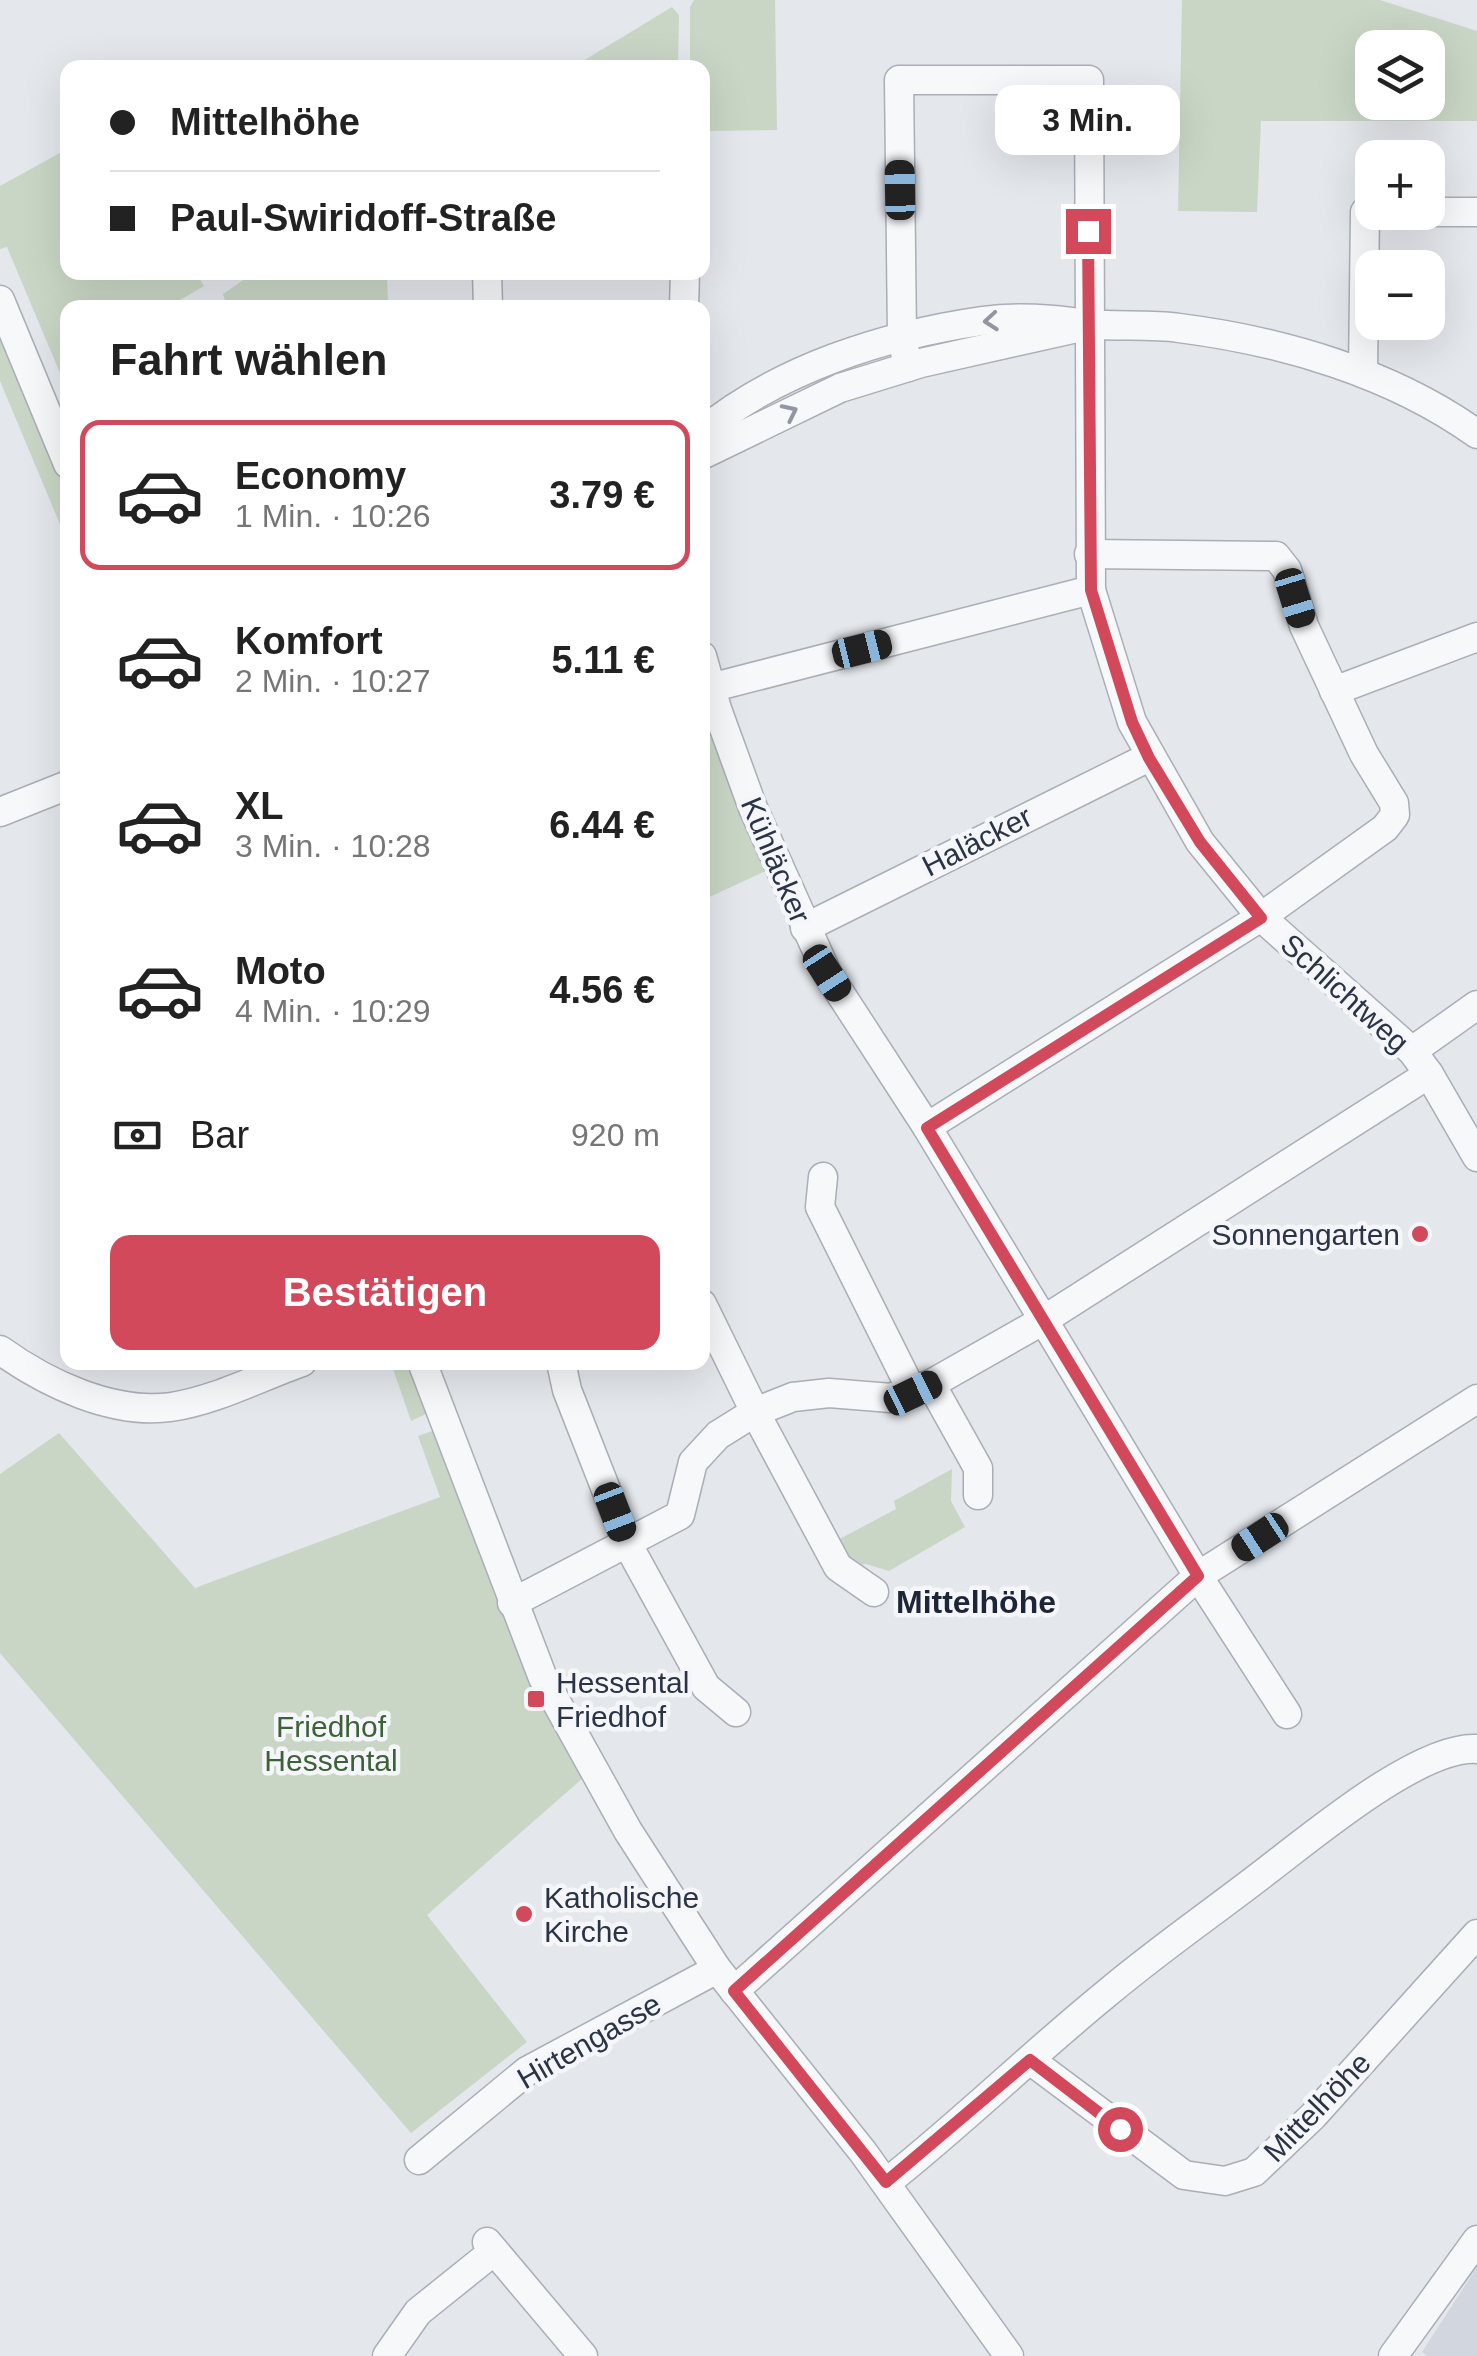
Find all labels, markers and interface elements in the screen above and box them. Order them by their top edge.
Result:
map controls [1355,30,1445,340]
button: layers [1355,30,1445,120]
callout: 3 Min. [996,86,1180,156]
text: Mittelhöhe [170,101,360,143]
text: 3 Min. [1042,102,1133,138]
button: + [1355,140,1445,230]
car [884,160,916,220]
text: Paul-Swiridoff-Straße [170,197,556,239]
route end [1066,209,1111,254]
button: − [1355,250,1445,340]
one-way arrow [983,310,999,331]
text: Fahrt wählen [110,334,388,385]
one-way arrow [779,404,797,424]
icon: car [115,450,205,540]
text: Economy [235,455,406,497]
text: 3.79 € [549,474,655,516]
text: 1 Min. · 10:26 [235,498,431,534]
car [1272,565,1318,631]
icon: car [115,615,205,705]
text: Komfort [235,620,383,662]
car [829,627,895,671]
text: 5.11 € [551,639,655,681]
text: 2 Min. · 10:27 [235,663,431,699]
icon: car [115,780,205,870]
text: XL [235,785,284,827]
street label: Kühläcker [735,792,817,928]
street label: Haläcker [917,799,1037,883]
text: 6.44 € [549,804,655,846]
text: 3 Min. · 10:28 [235,828,431,864]
street label: Schlichtweg [1274,927,1416,1059]
car [798,940,856,1006]
icon: car [115,945,205,1035]
text: Moto [235,950,326,992]
text: 4.56 € [549,969,655,1011]
text: 4 Min. · 10:29 [235,993,431,1029]
icon: cash [110,1108,165,1163]
text: Bar [190,1114,249,1156]
text: 920 m [571,1117,660,1153]
place label: Sonnengarten [1212,1218,1400,1251]
marker: Sonnengarten [1409,1223,1431,1245]
button: Bestätigen [110,1235,660,1350]
car [879,1366,947,1420]
car [590,1479,640,1545]
car [1227,1508,1293,1566]
district label: Mittelhöhe [896,1584,1056,1620]
place label: Hessental Friedhof [556,1666,689,1733]
marker: Hessental Friedhof [525,1688,547,1710]
park label: Friedhof Hessental [264,1710,398,1777]
place label: Katholische Kirche [544,1881,699,1948]
marker: Katholische Kirche [513,1903,535,1925]
street label: Hirtengasse [511,1987,667,2095]
street label: Mittelhöhe [1257,2046,1377,2168]
route start [1098,2107,1143,2152]

